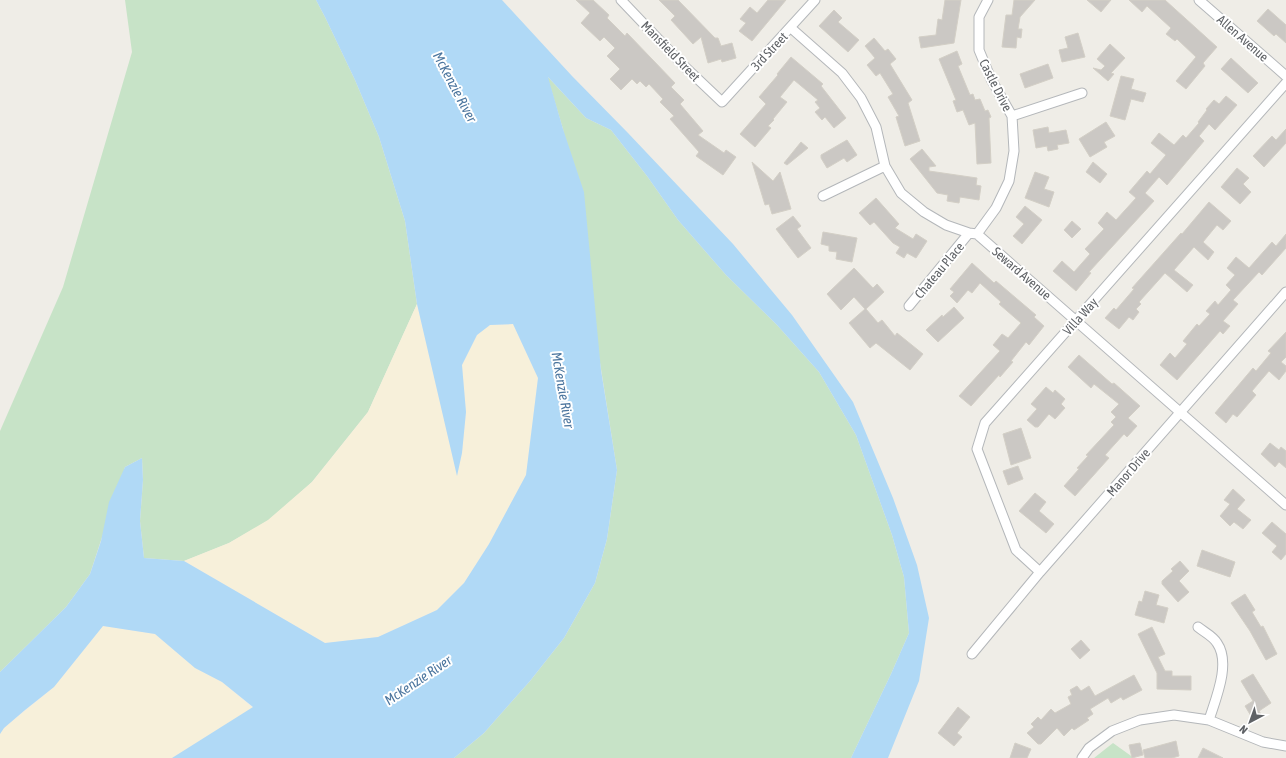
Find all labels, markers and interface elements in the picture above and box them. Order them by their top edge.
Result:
street label: Allen Avenue [1214,12,1271,65]
street label: Mansfield Street [638,18,703,85]
street label: 3rd Street [748,29,791,73]
water label: McKenzie River [430,49,481,126]
street label: Castle Drive [976,57,1015,114]
street label: Chateau Place [912,239,967,301]
street label: Seward Avenue [989,244,1054,303]
street label: Villa Way [1060,294,1101,338]
water label: McKenzie River [548,351,578,430]
street label: Manor Drive [1104,445,1153,499]
water label: McKenzie River [382,651,455,708]
north arrow [1230,702,1270,742]
text: N [1237,723,1250,736]

